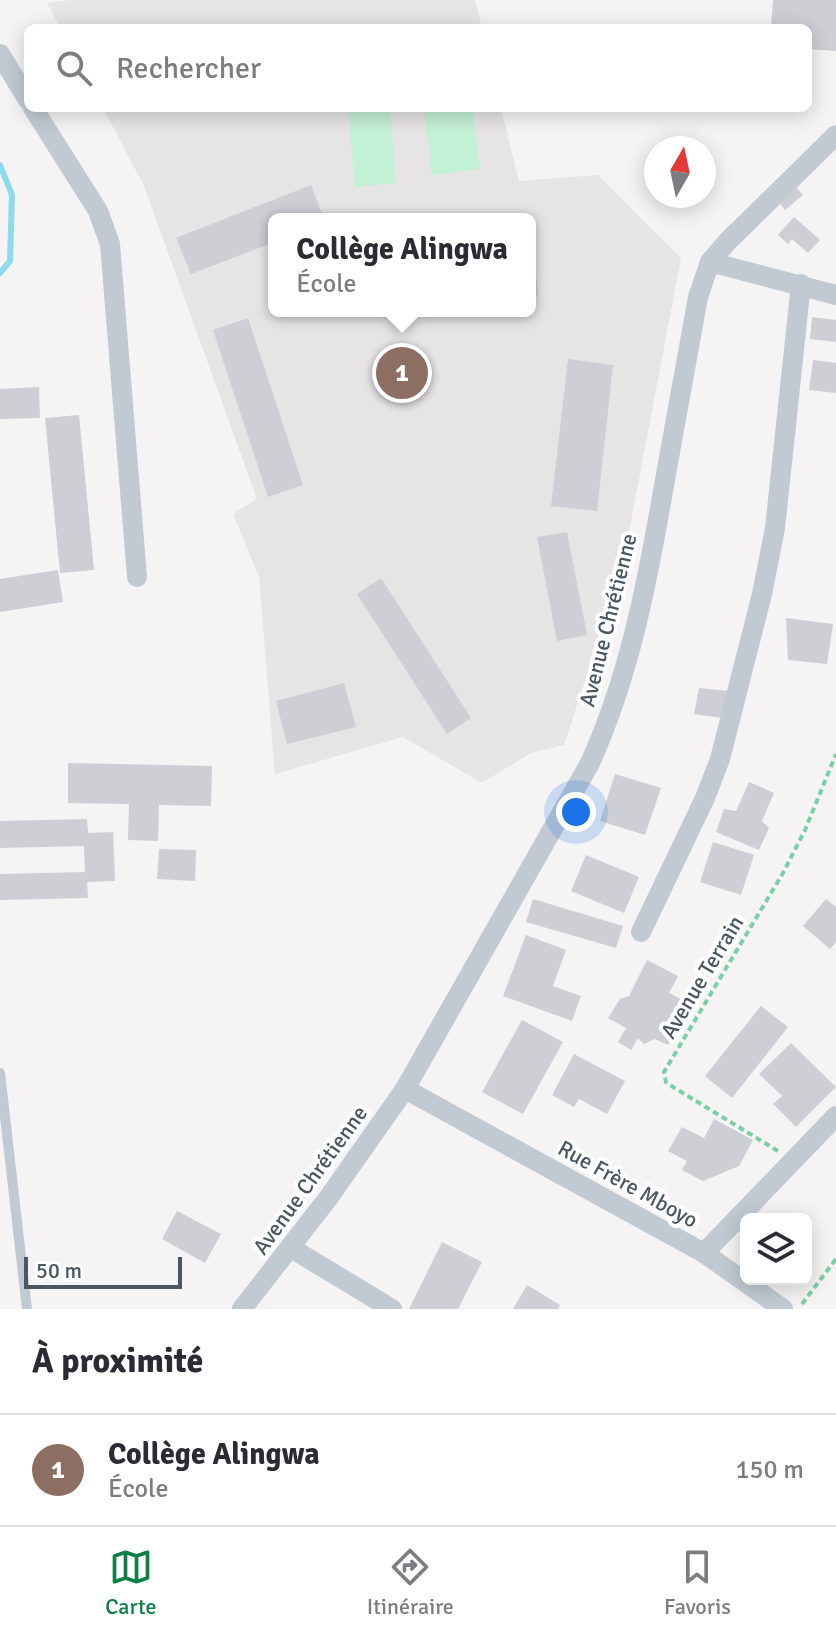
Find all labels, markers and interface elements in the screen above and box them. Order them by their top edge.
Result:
search box [24,24,812,112]
icon: search [52,46,96,90]
text: Rechercher [116,50,261,87]
north arrow [644,136,716,208]
popup [268,213,536,317]
text: Collège Alingwa [296,231,508,268]
text: École [296,268,357,300]
pin: 1 [376,343,428,403]
street label: Avenue Chrétienne [573,531,643,709]
your location [556,792,596,832]
street label: Avenue Terrain [655,911,749,1043]
street label: Avenue Chrétienne [247,1100,373,1260]
street label: Rue Frère Mboyo [553,1134,703,1234]
map controls [740,1213,812,1285]
button: layers [740,1213,812,1285]
scale bar [24,1253,182,1289]
text: 50 m [36,1257,82,1284]
text: À proximité [32,1340,203,1382]
text: Collège Alingwa [108,1436,320,1473]
text: 1 [51,1454,65,1486]
text: 150 m [735,1454,804,1486]
text: École [108,1473,168,1505]
tab: Carte [105,1545,156,1620]
tab: Itinéraire [367,1545,454,1620]
tab: Favoris [664,1545,731,1620]

